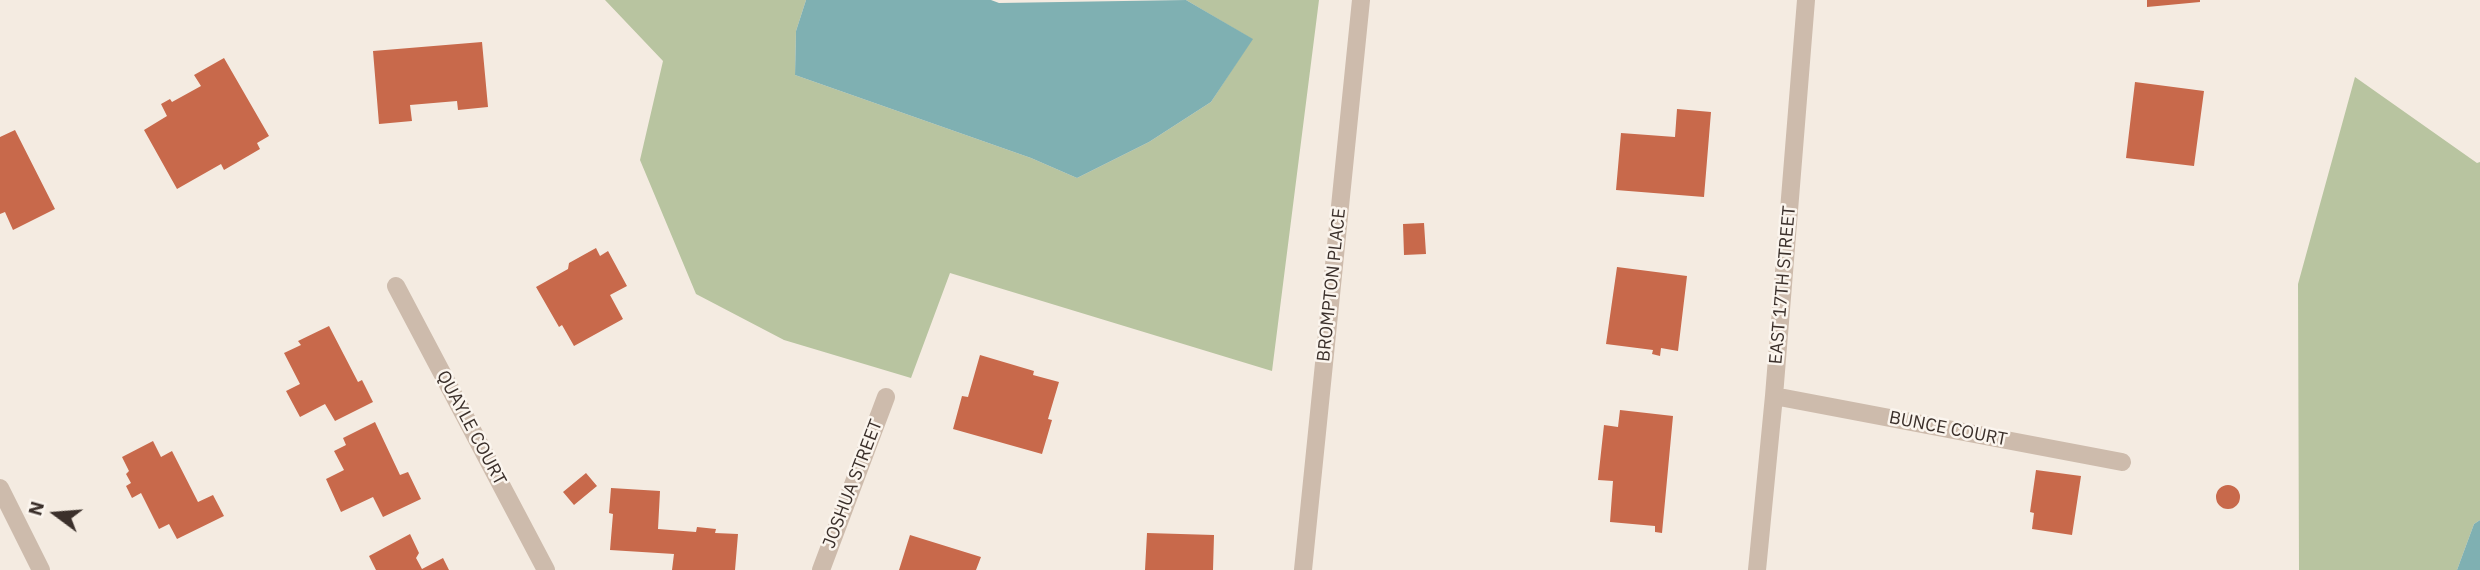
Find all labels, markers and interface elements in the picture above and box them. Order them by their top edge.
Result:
street label: EAST 17TH STREET [1765,205,1801,365]
street label: BROMPTON PLACE [1313,207,1351,363]
street label: QUAYLE COURT [432,367,510,489]
street label: BUNCE COURT [1887,407,2009,451]
street label: JOSHUA STREET [819,417,887,551]
north arrow [21,479,91,549]
text: N [22,498,49,518]

